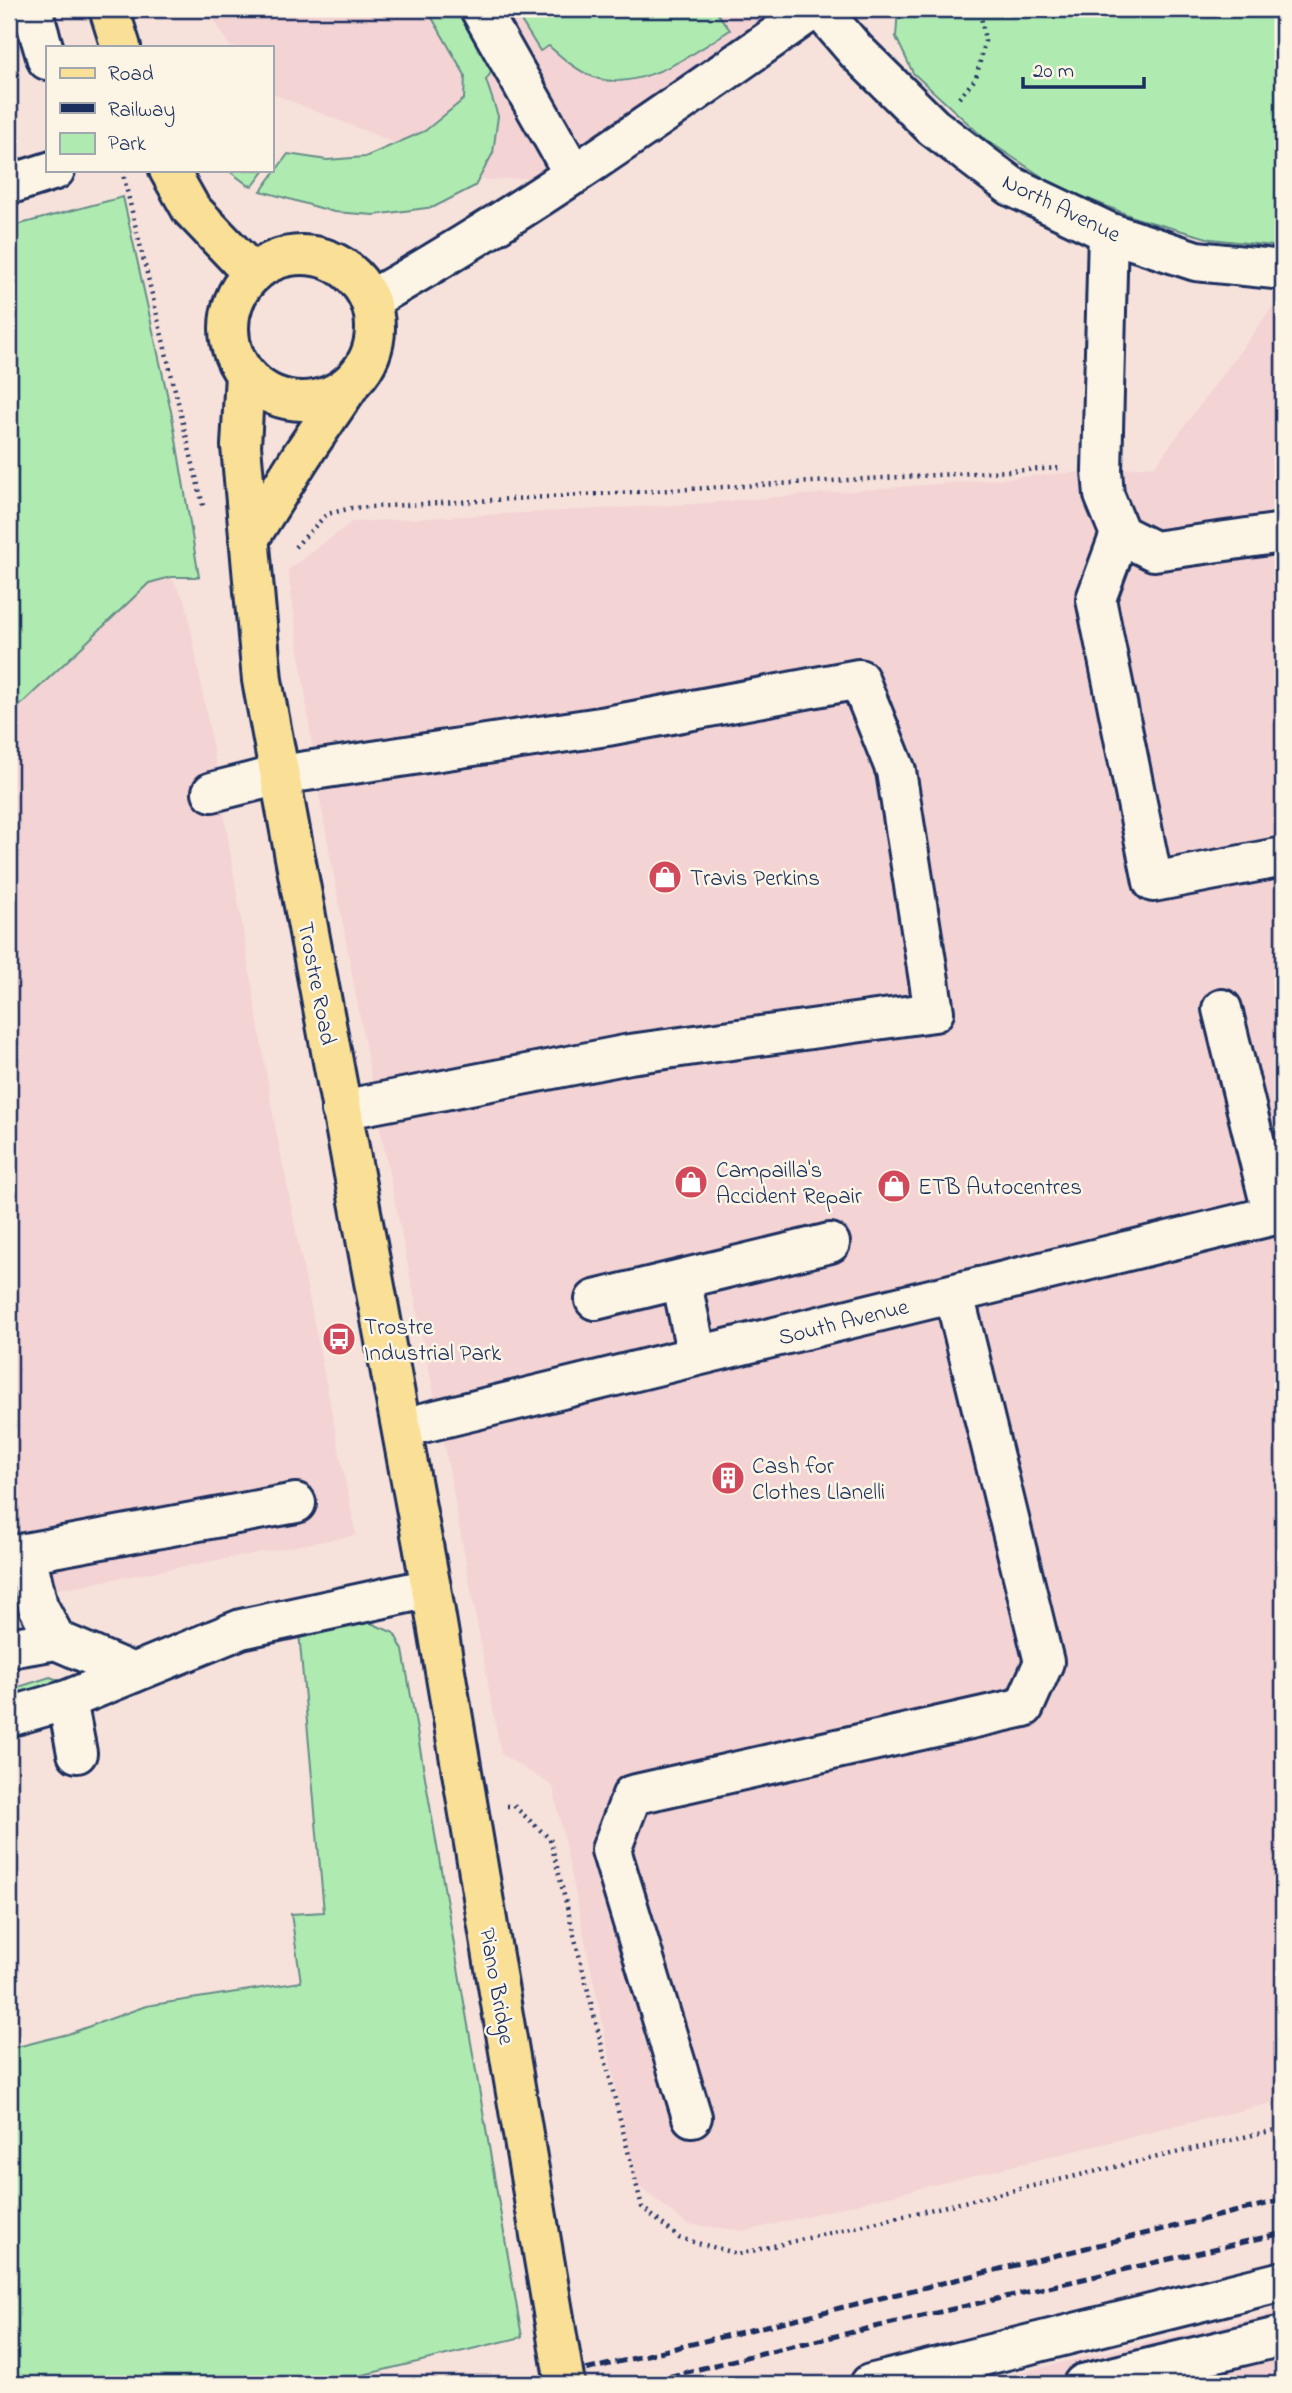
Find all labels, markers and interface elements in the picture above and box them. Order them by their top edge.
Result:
legend [46,46,273,172]
scale bar [1023,46,1143,90]
text: 20 m [1033,57,1074,87]
text: Road [108,60,154,90]
text: Railway [108,96,175,128]
text: Park [108,130,147,160]
street label: North Avenue [996,166,1126,252]
shop icon: Travis Perkins [646,858,684,896]
place label: Travis Perkins [690,863,820,896]
street label: Trostre Road [287,919,344,1048]
place label: Campailla's Accident Repair [716,1155,863,1214]
shop icon: Campailla's Accident Repair [672,1163,710,1201]
shop icon: ETB Autocentres [875,1167,913,1205]
place label: ETB Autocentres [918,1172,1082,1205]
street label: South Avenue [775,1291,913,1356]
place label: Trostre Industrial Park [364,1312,502,1371]
bus stop icon: Trostre Industrial Park [320,1320,358,1358]
place label: Cash for Clothes Llanelli [752,1451,885,1510]
building icon: Cash for Clothes Llanelli [709,1459,747,1497]
street label: Piano Bridge [468,1926,522,2048]

